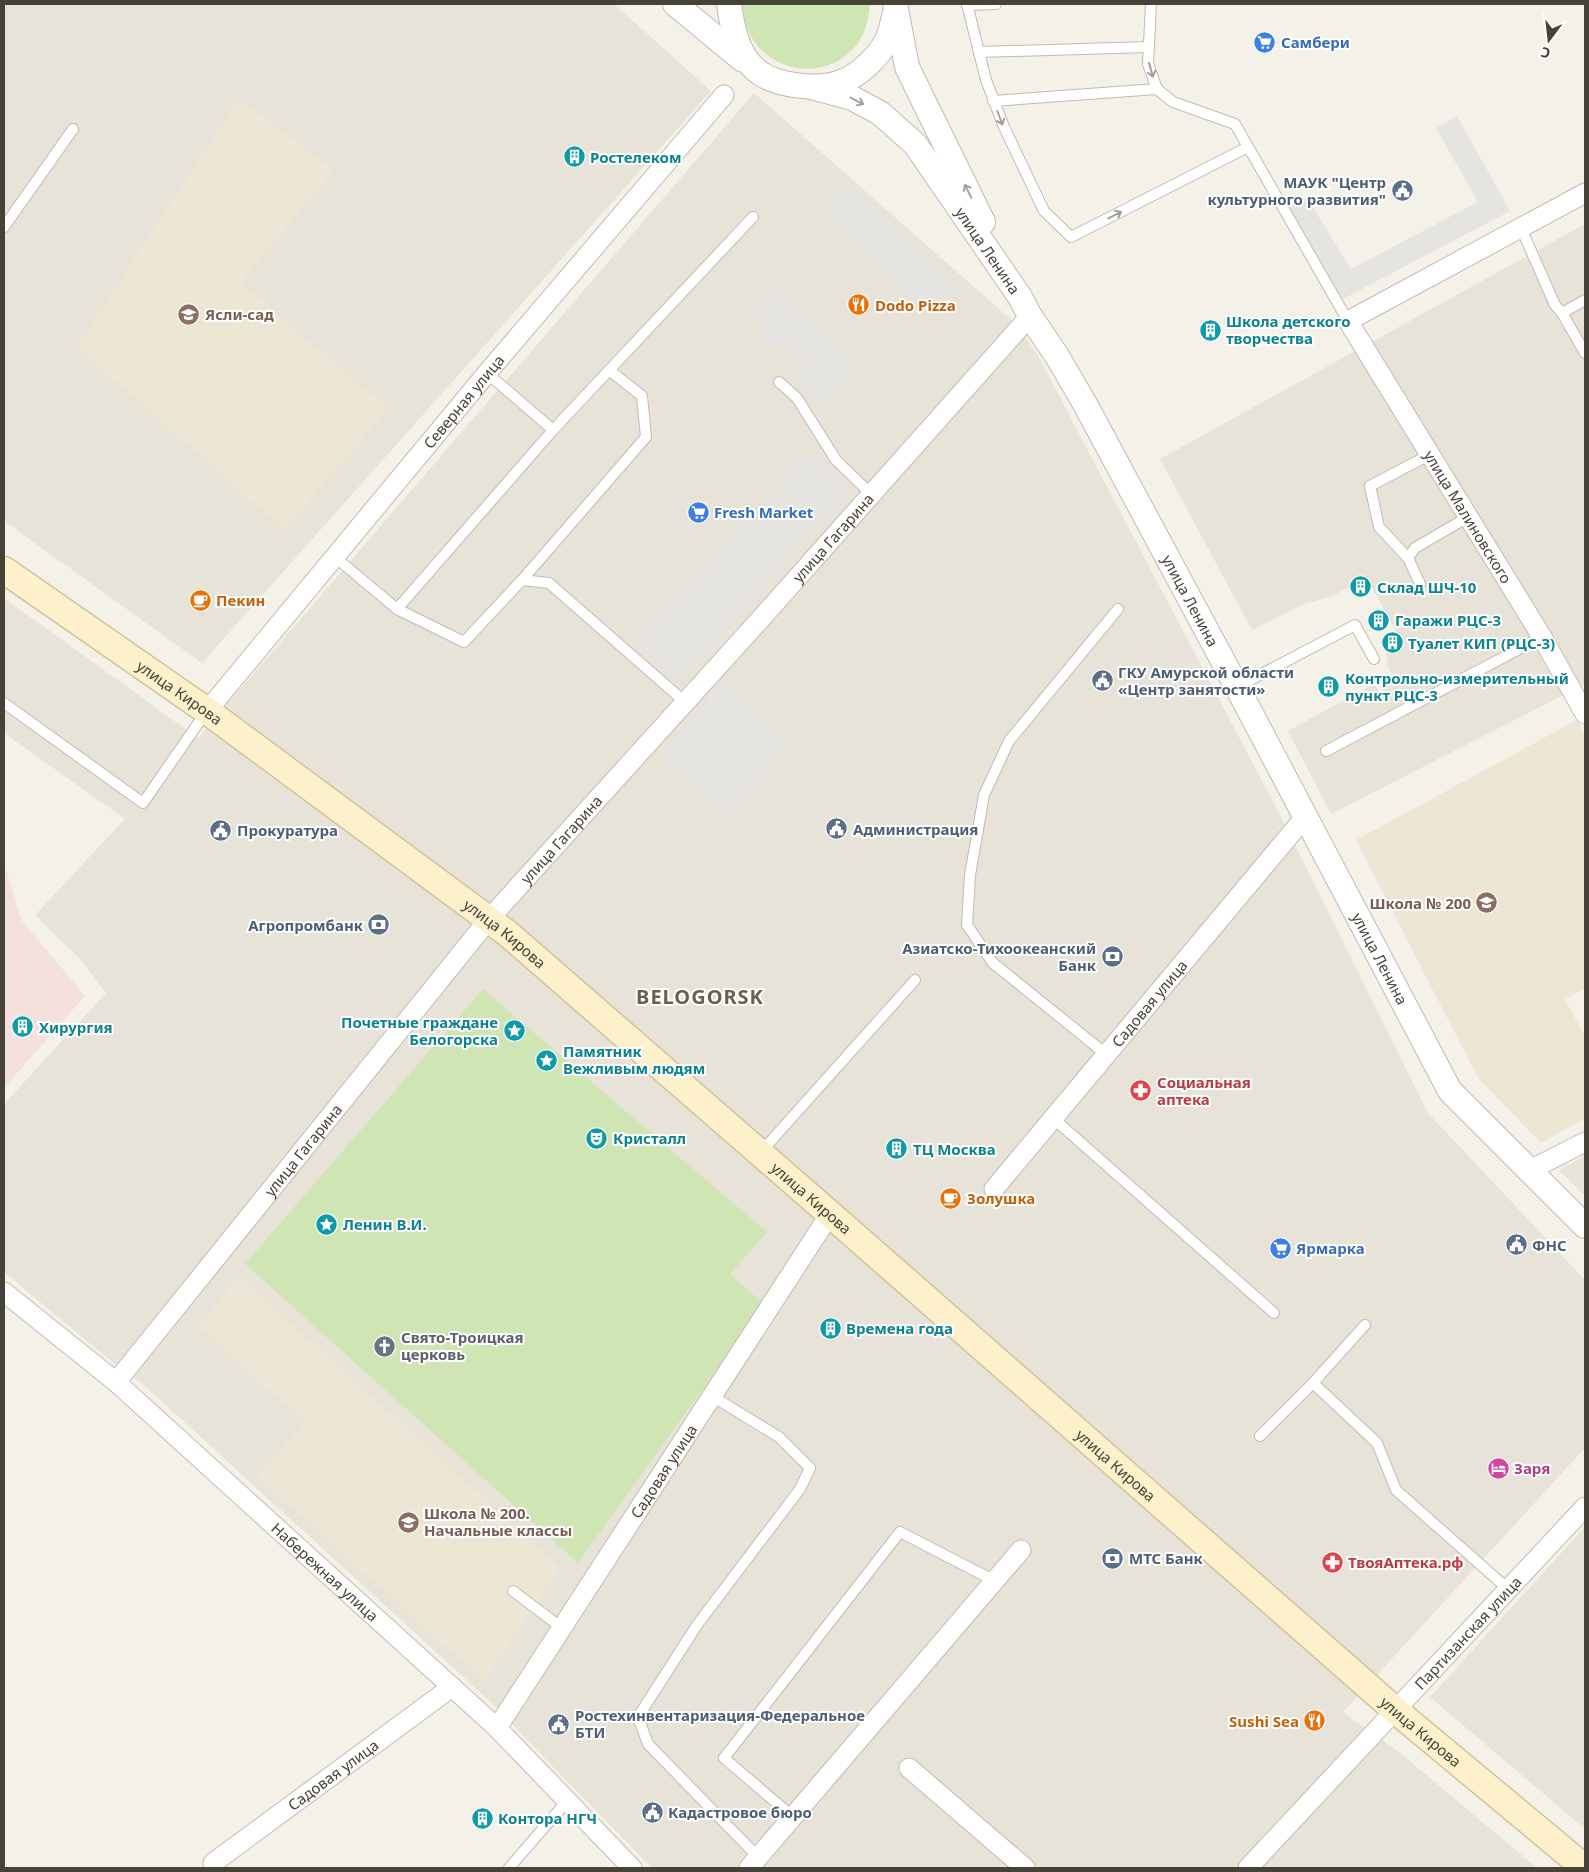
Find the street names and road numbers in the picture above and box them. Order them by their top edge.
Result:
street label: улица Ленина [951,203,1025,298]
street label: Северная улица [419,350,508,453]
street label: улица Малиновского [1420,446,1517,587]
street label: улица Гагарина [788,489,878,586]
street label: улица Ленина [1158,551,1223,650]
street label: улица Кирова [133,655,227,729]
street label: улица Гагарина [516,791,606,888]
street label: улица Кирова [460,894,550,972]
street label: улица Ленина [1348,909,1413,1008]
street label: Садовая улица [1107,956,1192,1051]
street label: улица Гагарина [260,1100,346,1200]
street label: улица Кирова [767,1158,856,1238]
street label: Садовая улица [626,1420,701,1522]
street label: улица Кирова [1072,1425,1160,1506]
street label: Набережная улица [267,1518,383,1626]
street label: Партизанская улица [1410,1572,1526,1694]
street label: улица Кирова [1376,1692,1466,1771]
street label: Садовая улица [284,1735,382,1815]

